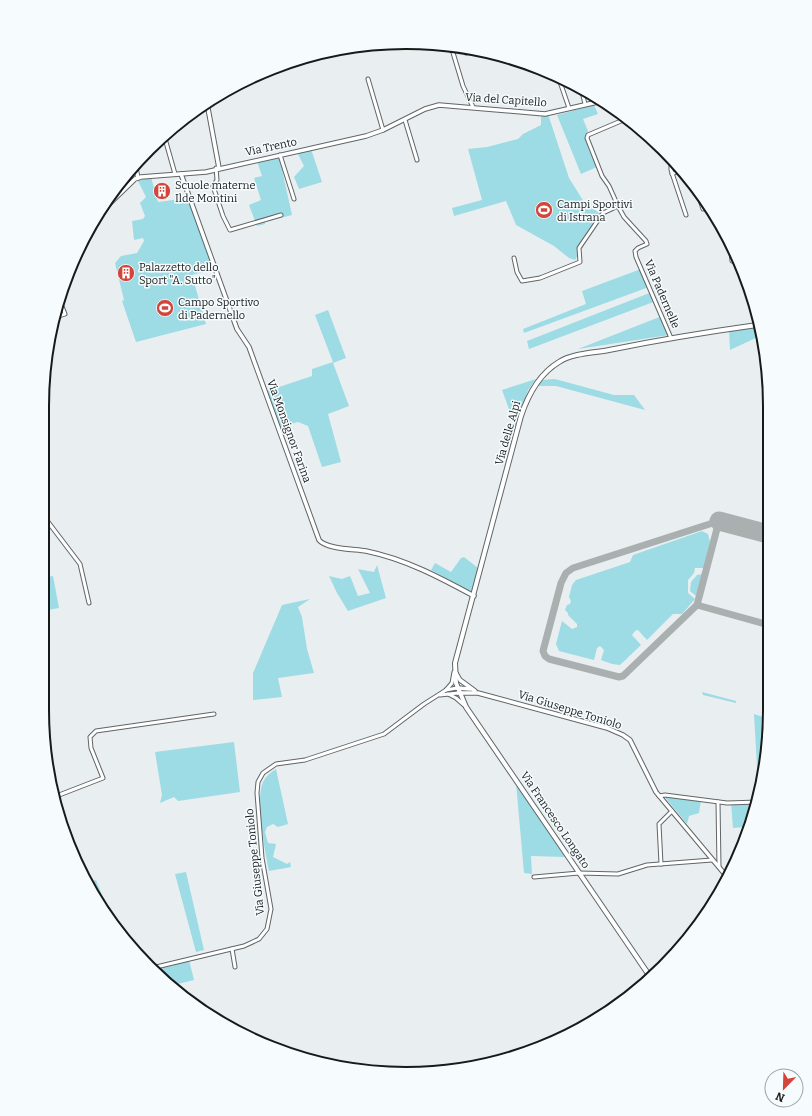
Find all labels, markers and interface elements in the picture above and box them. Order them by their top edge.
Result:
street label: Via del Capitello [465,91,547,109]
street label: Via Trento [244,135,298,159]
place label: Scuole materne Ilde Montini [175,179,256,205]
building icon: Scuole materne Ilde Montini [152,181,172,201]
place label: Campi Sportivi di Istrana [557,198,633,224]
sports icon: Campi Sportivi di Istrana [534,200,554,220]
street label: Via Padernelle [642,258,682,330]
place label: Palazzetto dello Sport "A. Sutto" [139,261,218,287]
building icon: Palazzetto dello Sport "A. Sutto" [116,263,136,283]
place label: Campo Sportivo di Padernello [178,296,259,322]
sports icon: Campo Sportivo di Padernello [155,298,175,318]
street label: Via Monsignor Farina [264,378,314,484]
street label: Via delle Alpi [493,399,524,467]
street label: Via Giuseppe Toniolo [517,688,623,732]
street label: Via Francesco Longato [518,769,592,871]
street label: Via Giuseppe Toniolo [243,808,267,916]
north arrow [764,1068,804,1108]
text: N [773,1089,787,1104]

